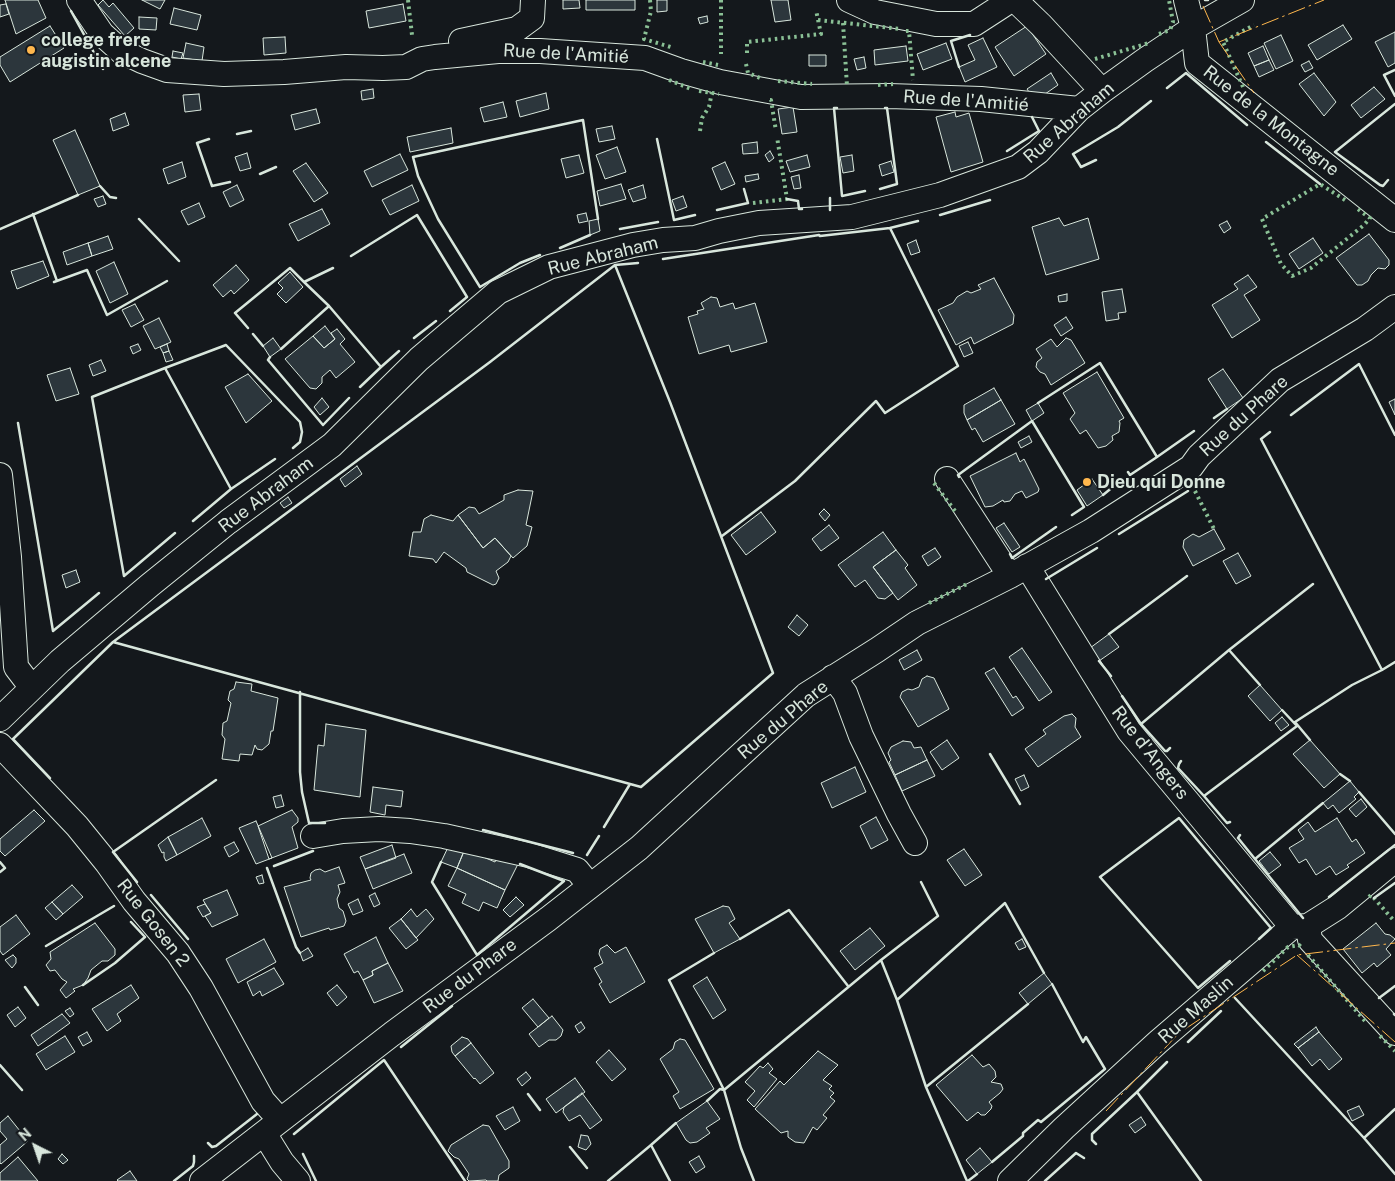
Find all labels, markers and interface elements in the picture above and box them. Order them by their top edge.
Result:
place label: college frere augistin alcene [41,29,171,72]
street label: Rue de l'Amitié [503,40,629,68]
marker: college frere augistin alcene [25,44,37,56]
street label: Rue de la Montagne [1199,61,1343,181]
street label: Rue Abraham [1019,78,1119,168]
street label: Rue de l'Amitié [902,86,1030,116]
street label: Rue Abraham [546,232,660,280]
street label: Rue du Phare [1195,371,1293,461]
street label: Rue Abraham [214,452,318,538]
place label: Dieu qui Donne [1097,471,1225,493]
marker: Dieu qui Donne [1081,476,1093,488]
street label: Rue du Phare [733,676,833,764]
street label: Rue d'Angers [1107,702,1193,804]
street label: Rue Gosen 2 [112,875,194,971]
street label: Rue du Phare [419,934,521,1018]
street label: Rue Maslin [1154,972,1238,1048]
north arrow [10,1121,60,1171]
text: N [16,1125,35,1144]

